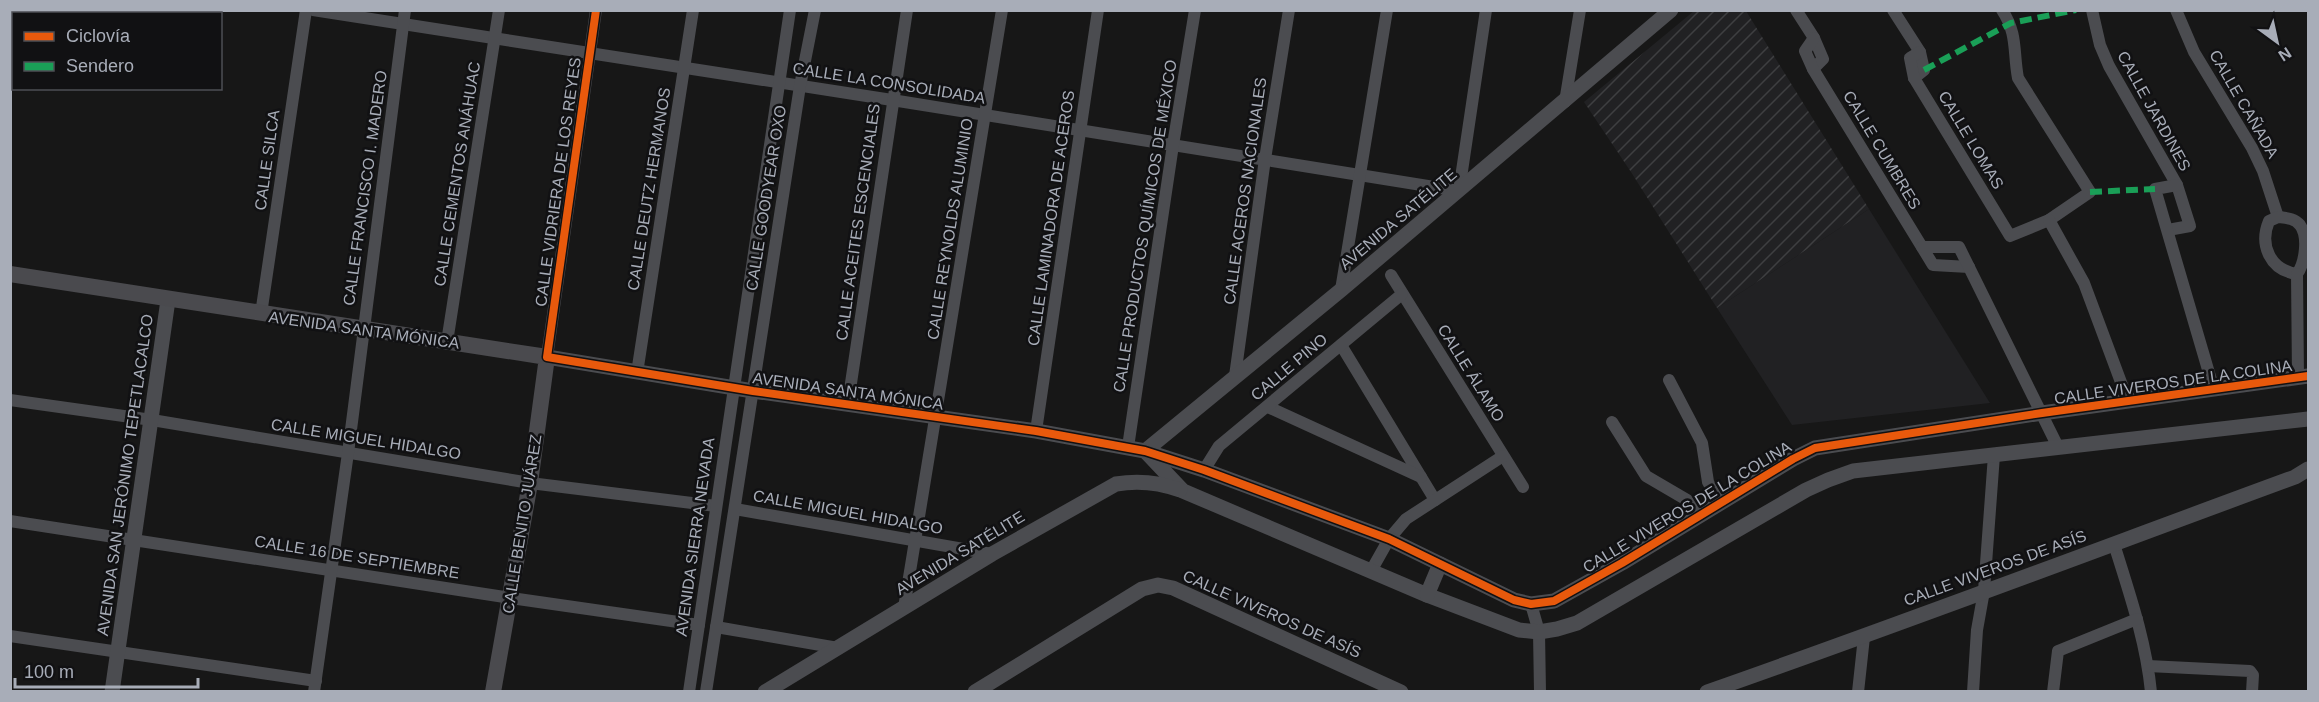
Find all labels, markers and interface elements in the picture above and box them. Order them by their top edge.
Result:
legend [12,12,222,90]
north arrow [2247,12,2307,72]
text: Ciclovía [66,26,131,46]
text: N [2275,44,2294,64]
street label: CALLE CAÑADA [2206,46,2284,161]
street label: CALLE JARDINES [2114,48,2194,174]
text: Sendero [66,56,134,76]
street label: CALLE VIDRIERA DE LOS REYES [532,56,584,308]
street label: CALLE PRODUCTOS QUÍMICOS DE MÉXICO [1109,58,1180,394]
street label: CALLE LA CONSOLIDADA [791,59,987,107]
street label: CALLE CEMENTOS ANÁHUAC [430,60,483,288]
street label: CALLE FRANCISCO I. MADERO [340,69,390,307]
street label: CALLE ACEROS NACIONALES [1221,76,1269,306]
street label: CALLE DEUTZ HERMANOS [625,86,673,292]
street label: CALLE CUMBRES [1840,88,1924,212]
street label: CALLE LOMAS [1935,88,2007,192]
street label: CALLE LAMINADORA DE ACEROS [1025,89,1077,347]
street label: CALLE ACEITES ESCENCIALES [833,102,883,342]
street label: CALLE GOODYEAR OXO [743,104,789,292]
street label: CALLE SILCA [252,108,283,211]
street label: CALLE REYNOLDS ALUMINIO [924,117,976,341]
street label: AVENIDA SATÉLITE [1336,164,1460,273]
street label: AVENIDA SANTA MÓNICA [268,307,461,352]
street label: AVENIDA SAN JERÓNIMO TEPETLACALCO [93,313,156,637]
street label: CALLE ÁLAMO [1434,321,1509,425]
street label: CALLE PINO [1247,330,1331,404]
street label: CALLE VIVEROS DE LA COLINA [2053,357,2293,407]
street label: AVENIDA SANTA MÓNICA [752,368,945,413]
street label: CALLE MIGUEL HIDALGO [270,416,462,462]
street label: CALLE BENITO JUÁREZ [498,433,545,615]
street label: AVENIDA SIERRA NEVADA [673,436,717,637]
street label: CALLE VIVEROS DE LA COLINA [1580,438,1795,576]
street label: CALLE MIGUEL HIDALGO [752,487,944,537]
street label: AVENIDA SATÉLITE [892,507,1027,598]
street label: CALLE VIVEROS DE ASÍS [1901,526,2089,609]
street label: CALLE 16 DE SEPTIEMBRE [253,532,461,582]
street label: CALLE VIVEROS DE ASÍS [1180,566,1364,661]
scale bar [15,651,198,689]
text: 100 m [24,662,74,682]

